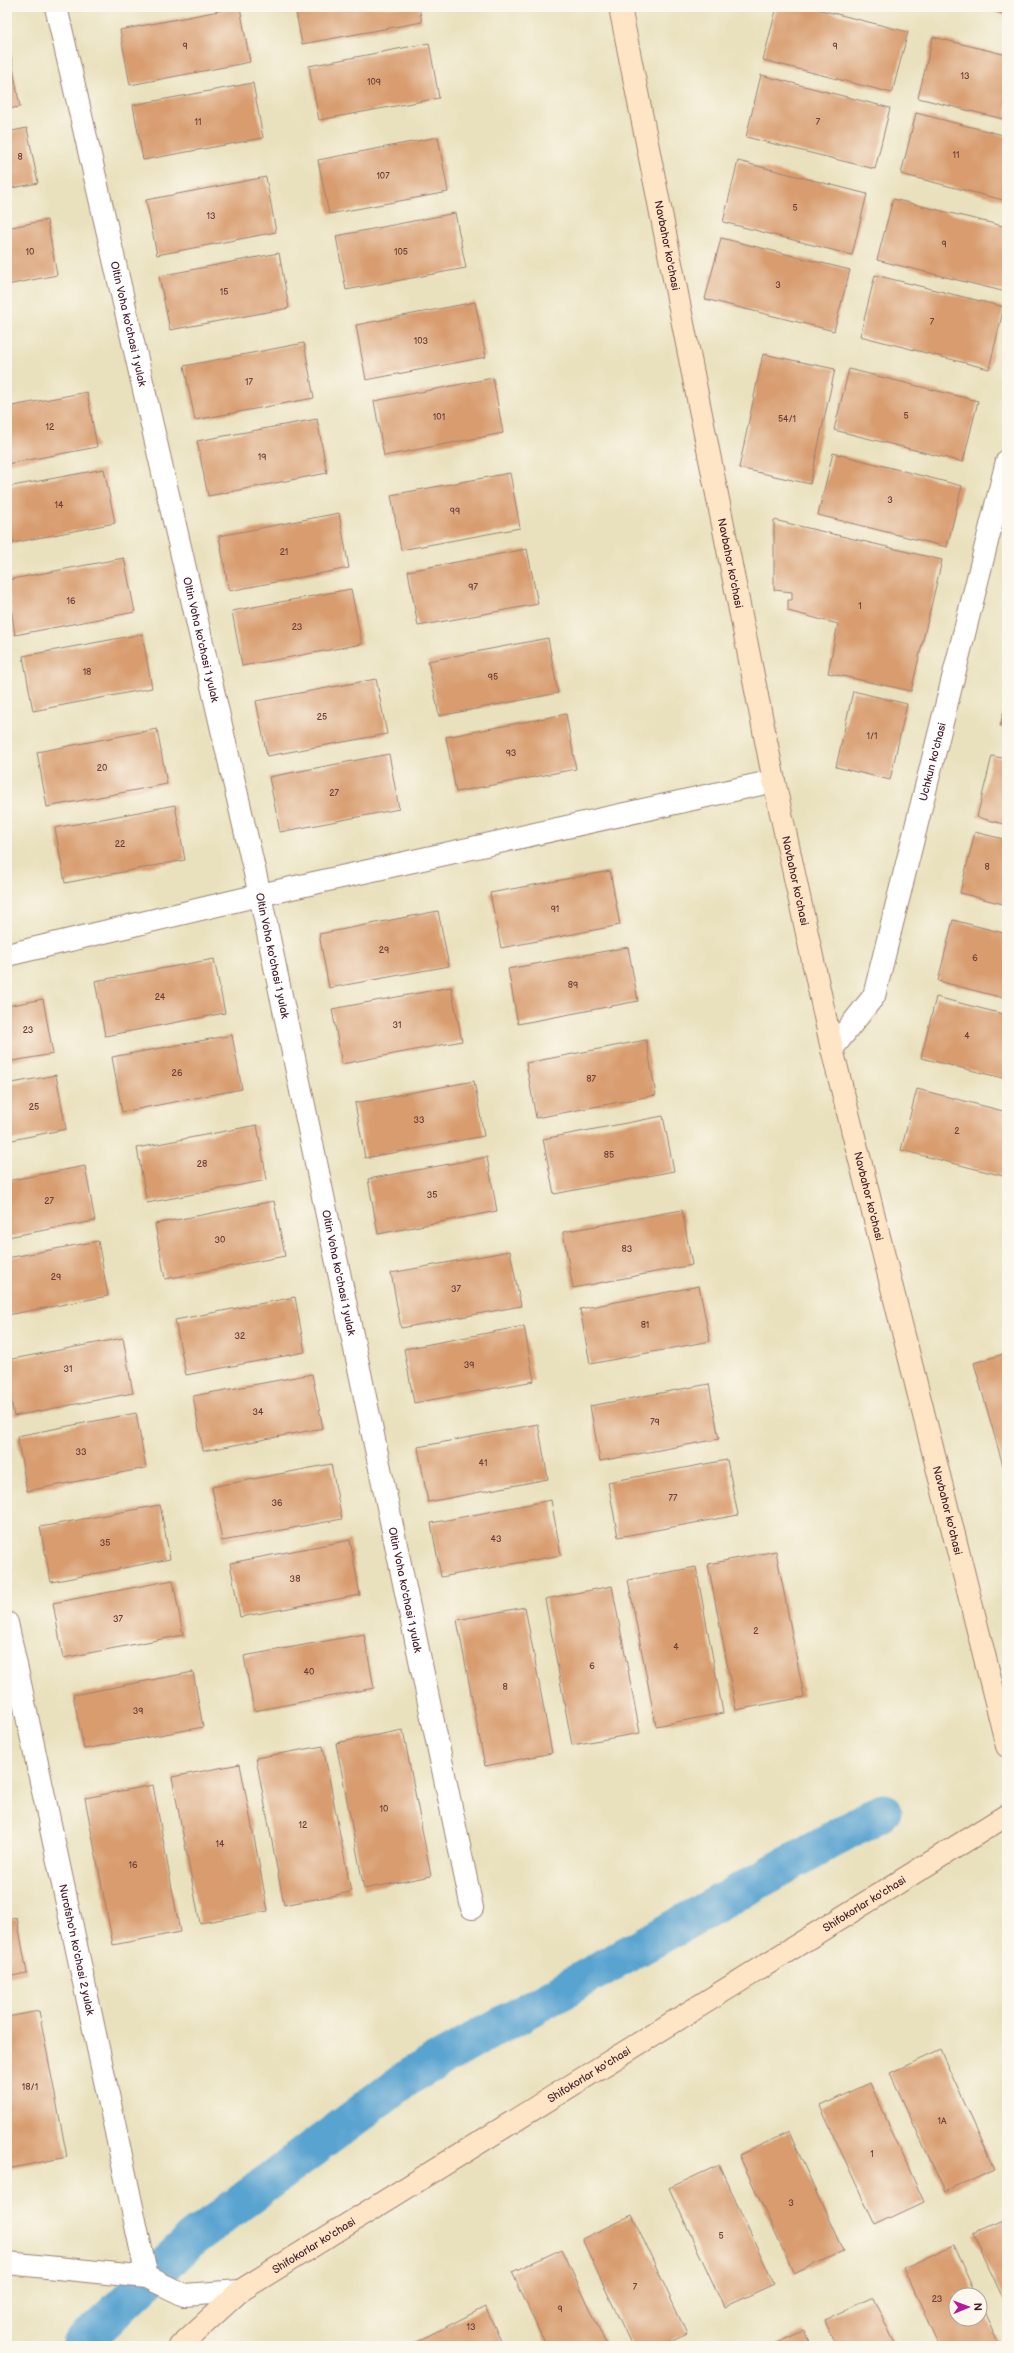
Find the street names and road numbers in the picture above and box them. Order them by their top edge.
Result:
street label: Navbahor ko'chasi [652,199,682,292]
street label: Oltin Voha ko'chasi 1 yulak [108,260,149,388]
street label: Navbahor ko'chasi [715,517,745,609]
street label: Oltin Voha ko'chasi 1 yulak [180,576,222,704]
street label: Uchkun ko'chasi [917,721,949,803]
street label: Navbahor ko'chasi [779,835,811,927]
street label: Oltin Voha ko'chasi 1 yulak [253,892,292,1020]
street label: Navbahor ko'chasi [851,1150,886,1242]
street label: Oltin Voha ko'chasi 1 yulak [319,1209,358,1337]
street label: Navbahor ko'chasi [930,1465,965,1556]
street label: Oltin Voha ko'chasi 1 yulak [385,1526,425,1654]
street label: Shifokorlar ko'chasi [820,1873,908,1935]
street label: Nurofsho'n ko'chasi 2 yulak [56,1883,97,2017]
street label: Shifokorlar ko'chasi [545,2044,633,2106]
street label: Shifokorlar ko'chasi [270,2215,358,2276]

